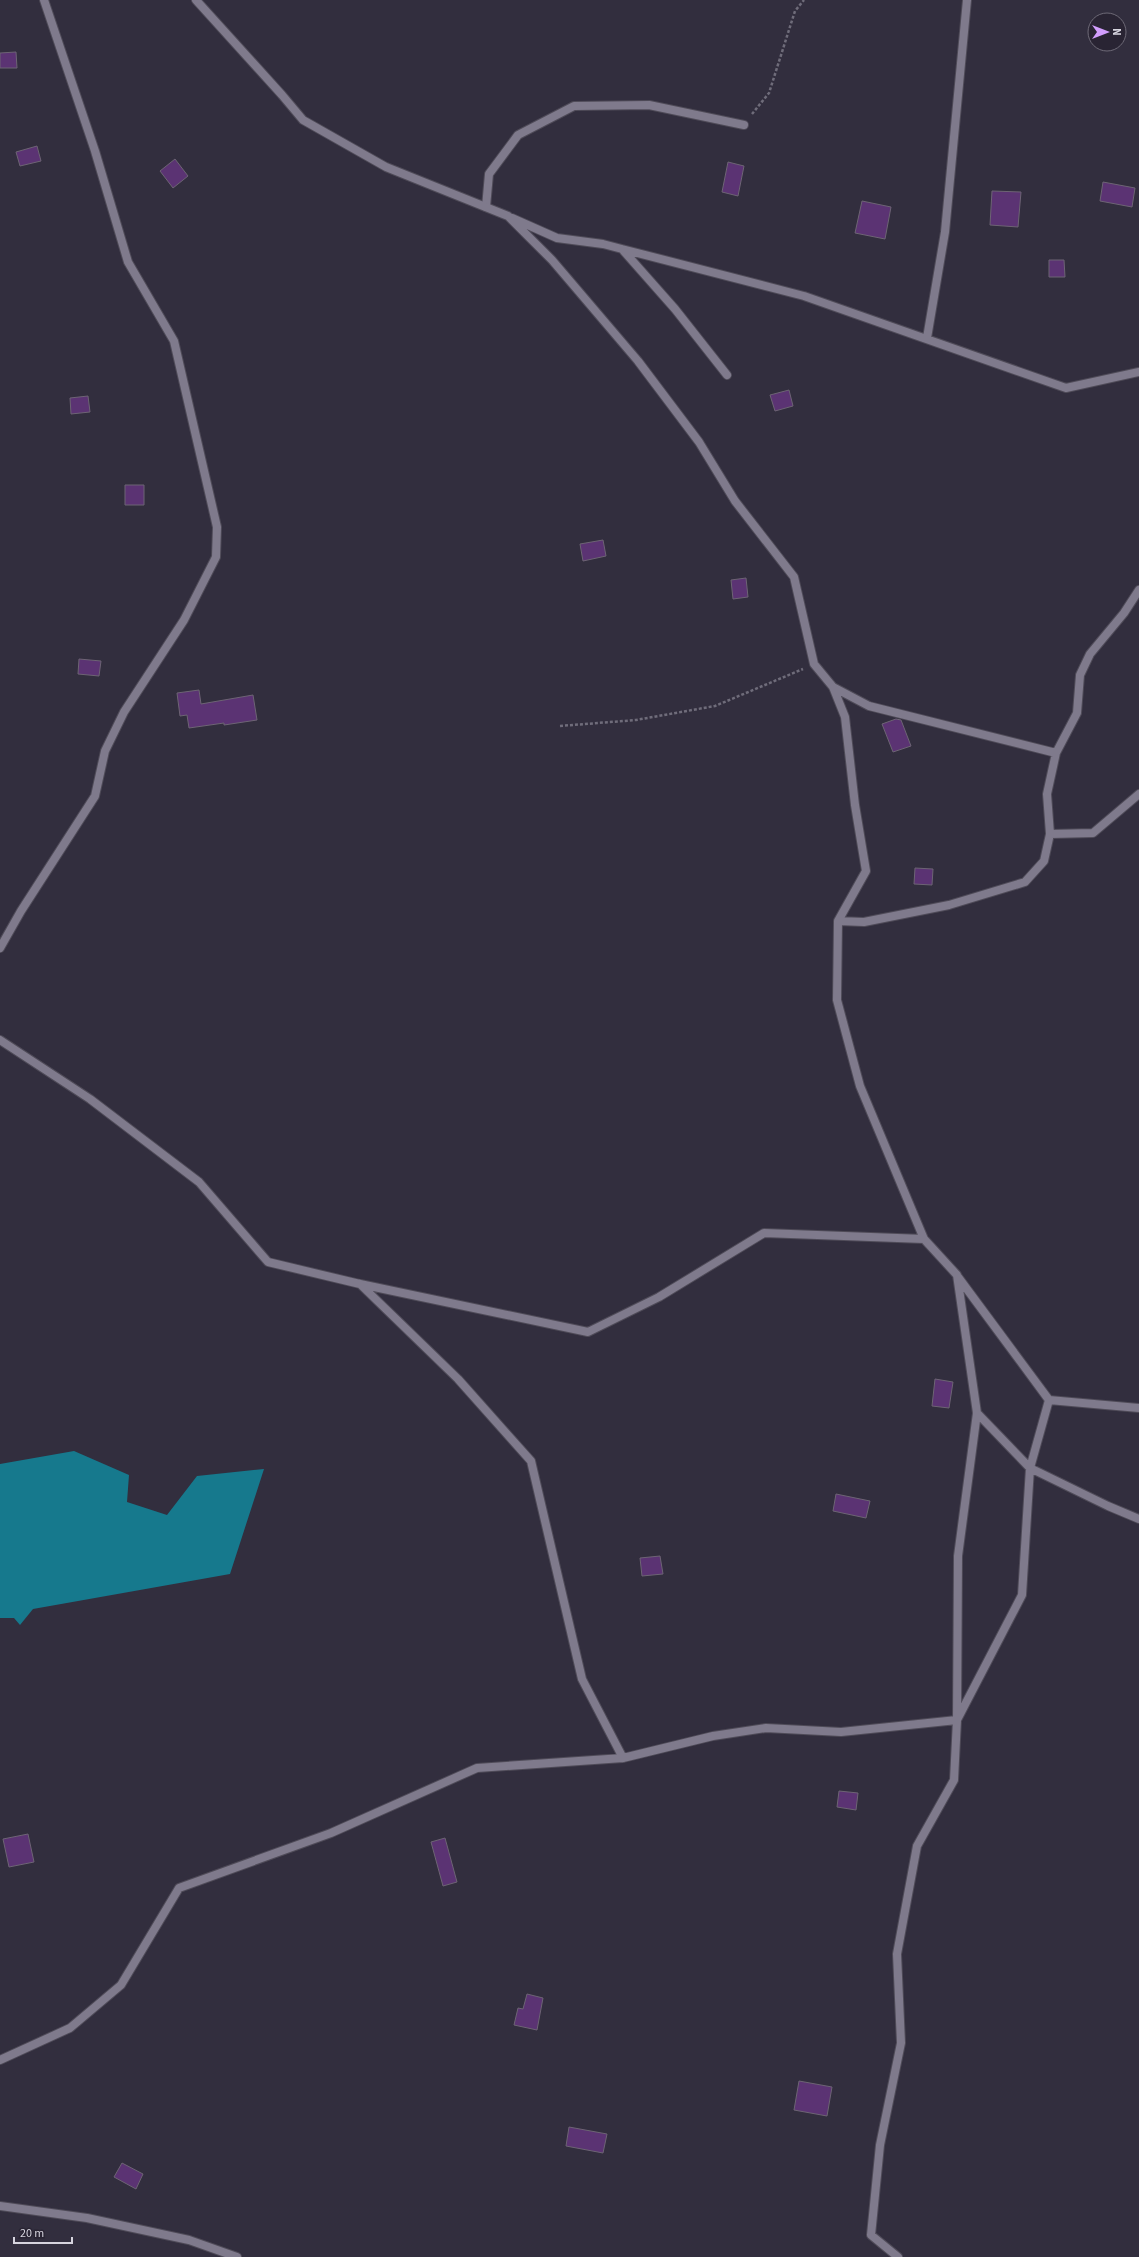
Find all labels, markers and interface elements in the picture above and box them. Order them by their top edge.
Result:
north arrow [1087,12,1127,52]
text: N [1109,28,1124,36]
scale bar [14,2219,72,2245]
text: 20 m [20,2225,44,2242]

